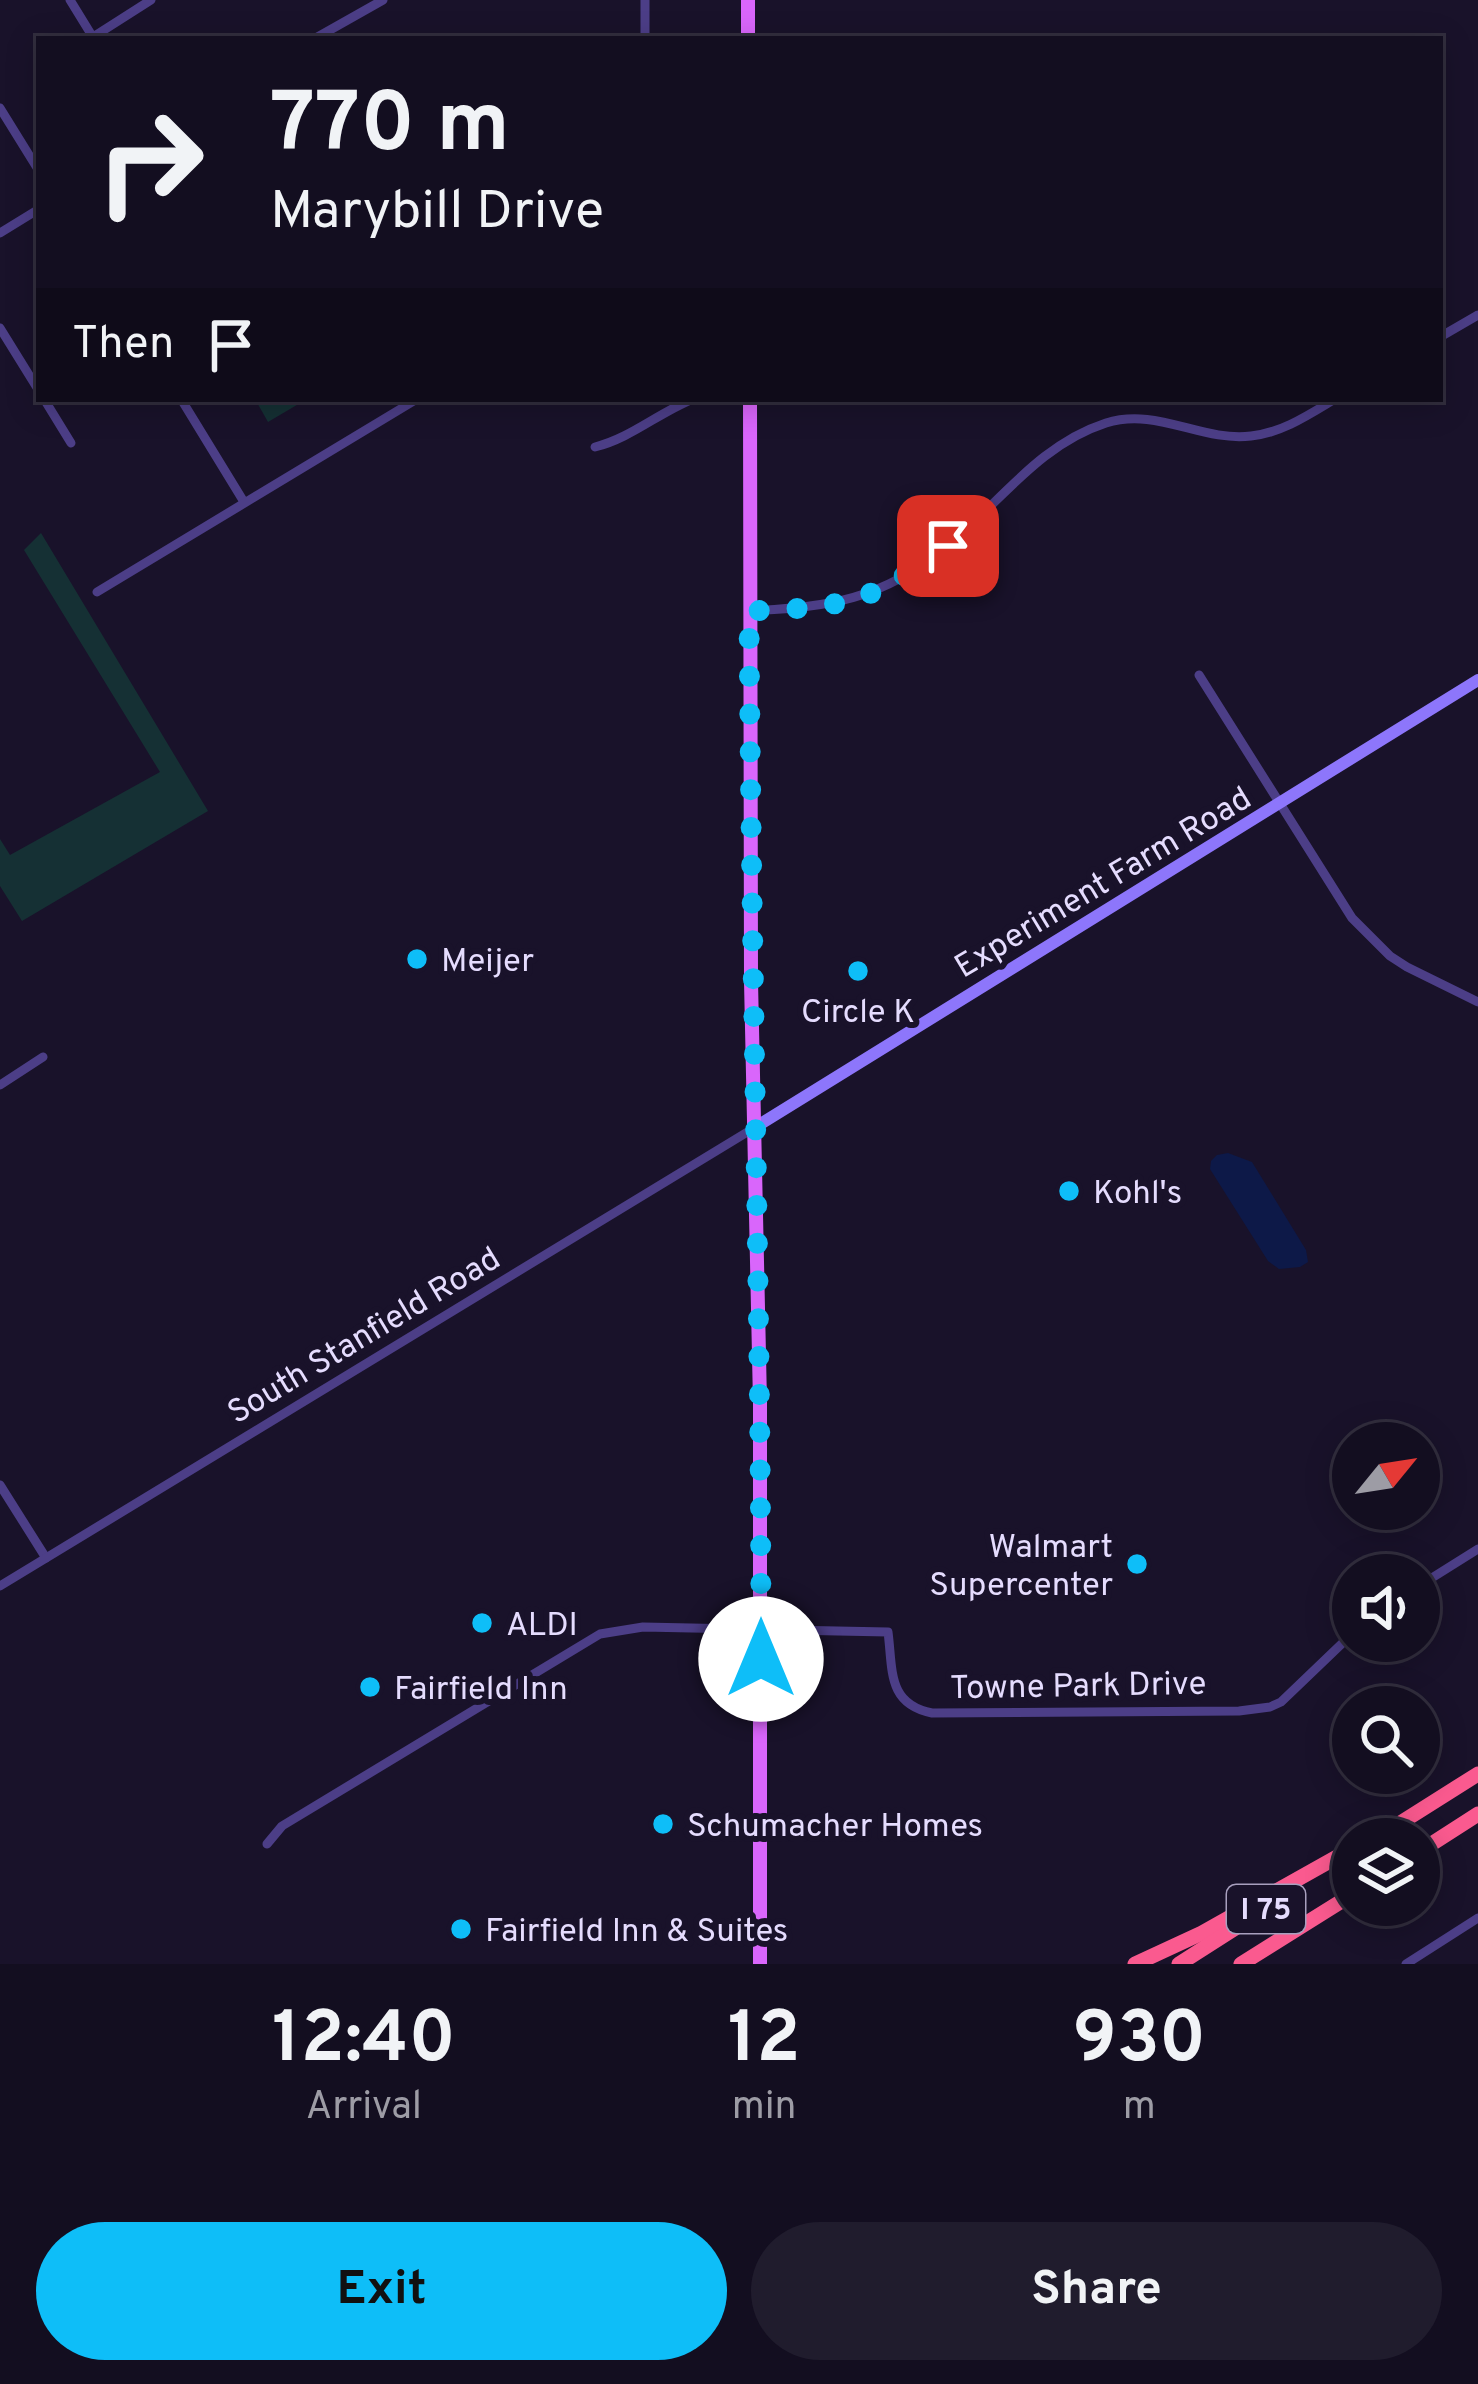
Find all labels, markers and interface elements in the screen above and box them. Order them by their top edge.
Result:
text: 770 m [270,75,510,181]
icon: right [72,84,228,240]
text: Marybill Drive [270,179,604,248]
icon: arrive [198,312,264,378]
text: Then [72,317,174,374]
pin [897,495,999,597]
icon: arrive [915,513,981,579]
street label: Experiment Farm Road [948,779,1260,990]
place label: Meijer [441,942,534,984]
marker: Meijer [404,946,430,972]
marker: Circle K [845,958,871,984]
place label: Circle K [801,993,915,1035]
place label: Kohl's [1093,1174,1182,1216]
marker: Kohl's [1056,1178,1082,1204]
street label: South Stanfield Road [221,1239,509,1435]
north arrow [1332,1422,1440,1530]
map controls [1332,1422,1440,1926]
place label: Walmart Supercenter [929,1528,1113,1608]
marker: Walmart Supercenter [1124,1551,1150,1577]
button: sound [1332,1554,1440,1662]
position arrow [698,1596,824,1722]
place label: ALDI [506,1606,578,1648]
marker: ALDI [469,1610,495,1636]
street label: Towne Park Drive [949,1665,1207,1711]
place label: Fairfield Inn [394,1670,568,1712]
marker: Fairfield Inn [357,1674,383,1700]
button: search [1332,1686,1440,1794]
place label: Schumacher Homes [687,1807,983,1849]
marker: Schumacher Homes [650,1811,676,1837]
button: layers [1332,1818,1440,1926]
road number: I 75 [1227,1885,1305,1933]
place label: Fairfield Inn & Suites [485,1912,788,1954]
marker: Fairfield Inn & Suites [448,1916,474,1942]
text: 12:40 [272,1996,456,2088]
text: 12 [728,1996,801,2088]
text: 930 [1072,1996,1206,2088]
text: Arrival [306,2084,422,2133]
text: min [732,2084,797,2133]
text: m [1123,2084,1156,2133]
button: Exit [36,2222,727,2360]
button: Share [751,2222,1442,2360]

